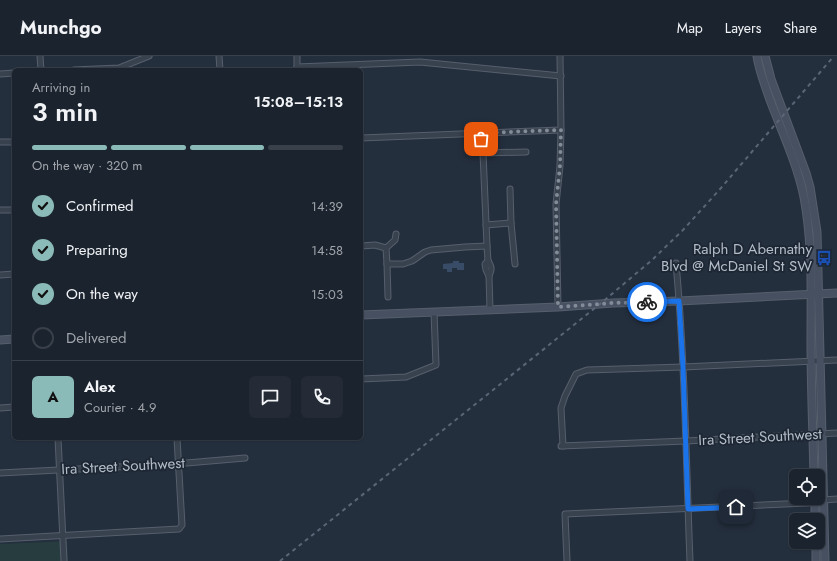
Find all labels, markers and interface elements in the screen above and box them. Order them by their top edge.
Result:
text: Munchgo [20,14,102,41]
text: Map [677,18,703,38]
text: Layers [725,18,761,38]
text: Share [783,18,817,38]
text: Arriving in [32,78,90,97]
text: 15:08–15:13 [254,91,343,113]
text: 3 min [32,93,98,131]
pin [464,122,498,156]
icon: bag [470,128,492,150]
text: On the way · 320 m [32,156,142,175]
icon: check [32,195,54,217]
text: Confirmed [66,195,134,217]
text: 14:39 [311,197,343,216]
place label: Ralph D Abernathy Blvd @ McDaniel St SW [661,238,812,277]
icon: check [32,239,54,261]
text: Preparing [66,239,128,261]
text: 14:58 [311,241,343,260]
bus stop icon: Ralph D Abernathy Blvd @ McDaniel St SW [815,249,833,267]
courier [627,282,667,322]
icon: check [32,283,54,305]
text: On the way [66,283,138,305]
text: 15:03 [311,285,343,304]
icon: bike [636,291,658,313]
text: Delivered [66,327,127,349]
text: Alex [84,376,115,398]
button: chat [249,376,291,418]
button: phone [301,376,343,418]
text: A [47,386,59,408]
text: Courier · 4.9 [84,398,157,417]
street label: Ira Street Southwest [698,423,823,451]
street label: Ira Street Southwest [61,452,186,480]
map controls [789,469,825,549]
button: locate [789,469,825,505]
pin [719,490,753,524]
icon: home [725,496,747,518]
button: layers [789,513,825,549]

